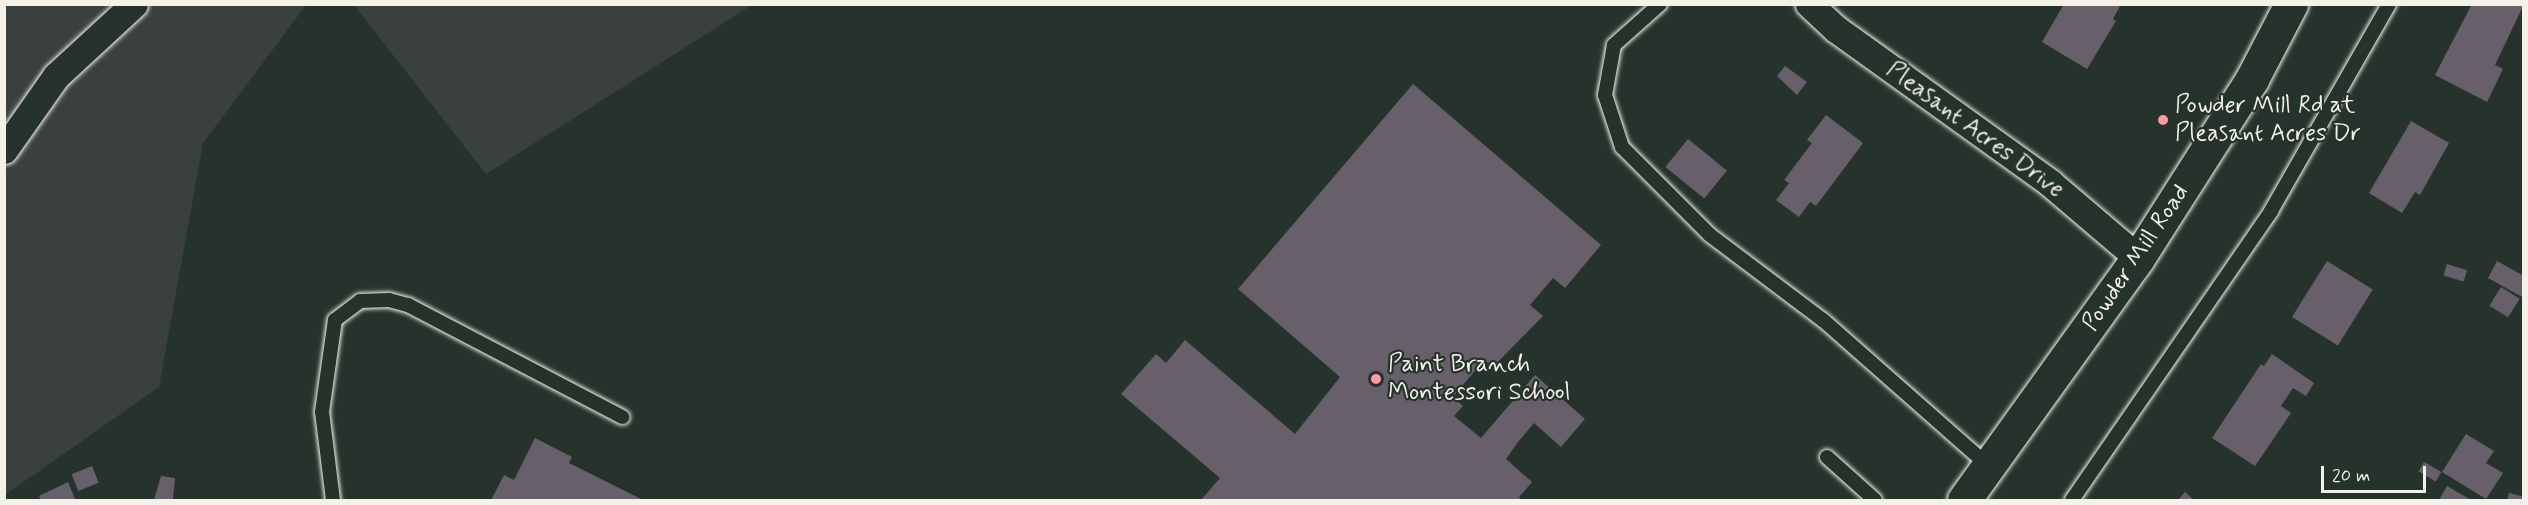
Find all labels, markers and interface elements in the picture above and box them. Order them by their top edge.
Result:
street label: Pleasant Acres Drive [1882,57,2068,203]
place label: Powder Mill Rd at Pleasant Acres Dr [2175,92,2359,148]
marker: Powder Mill Rd at Pleasant Acres Dr [2156,113,2170,127]
street label: Powder Mill Road [2077,180,2195,336]
place label: Paint Branch Montessori School [1388,351,1571,407]
marker: Paint Branch Montessori School [1369,372,1383,386]
scale bar [2324,454,2429,492]
text: 20 m [2332,464,2370,488]

